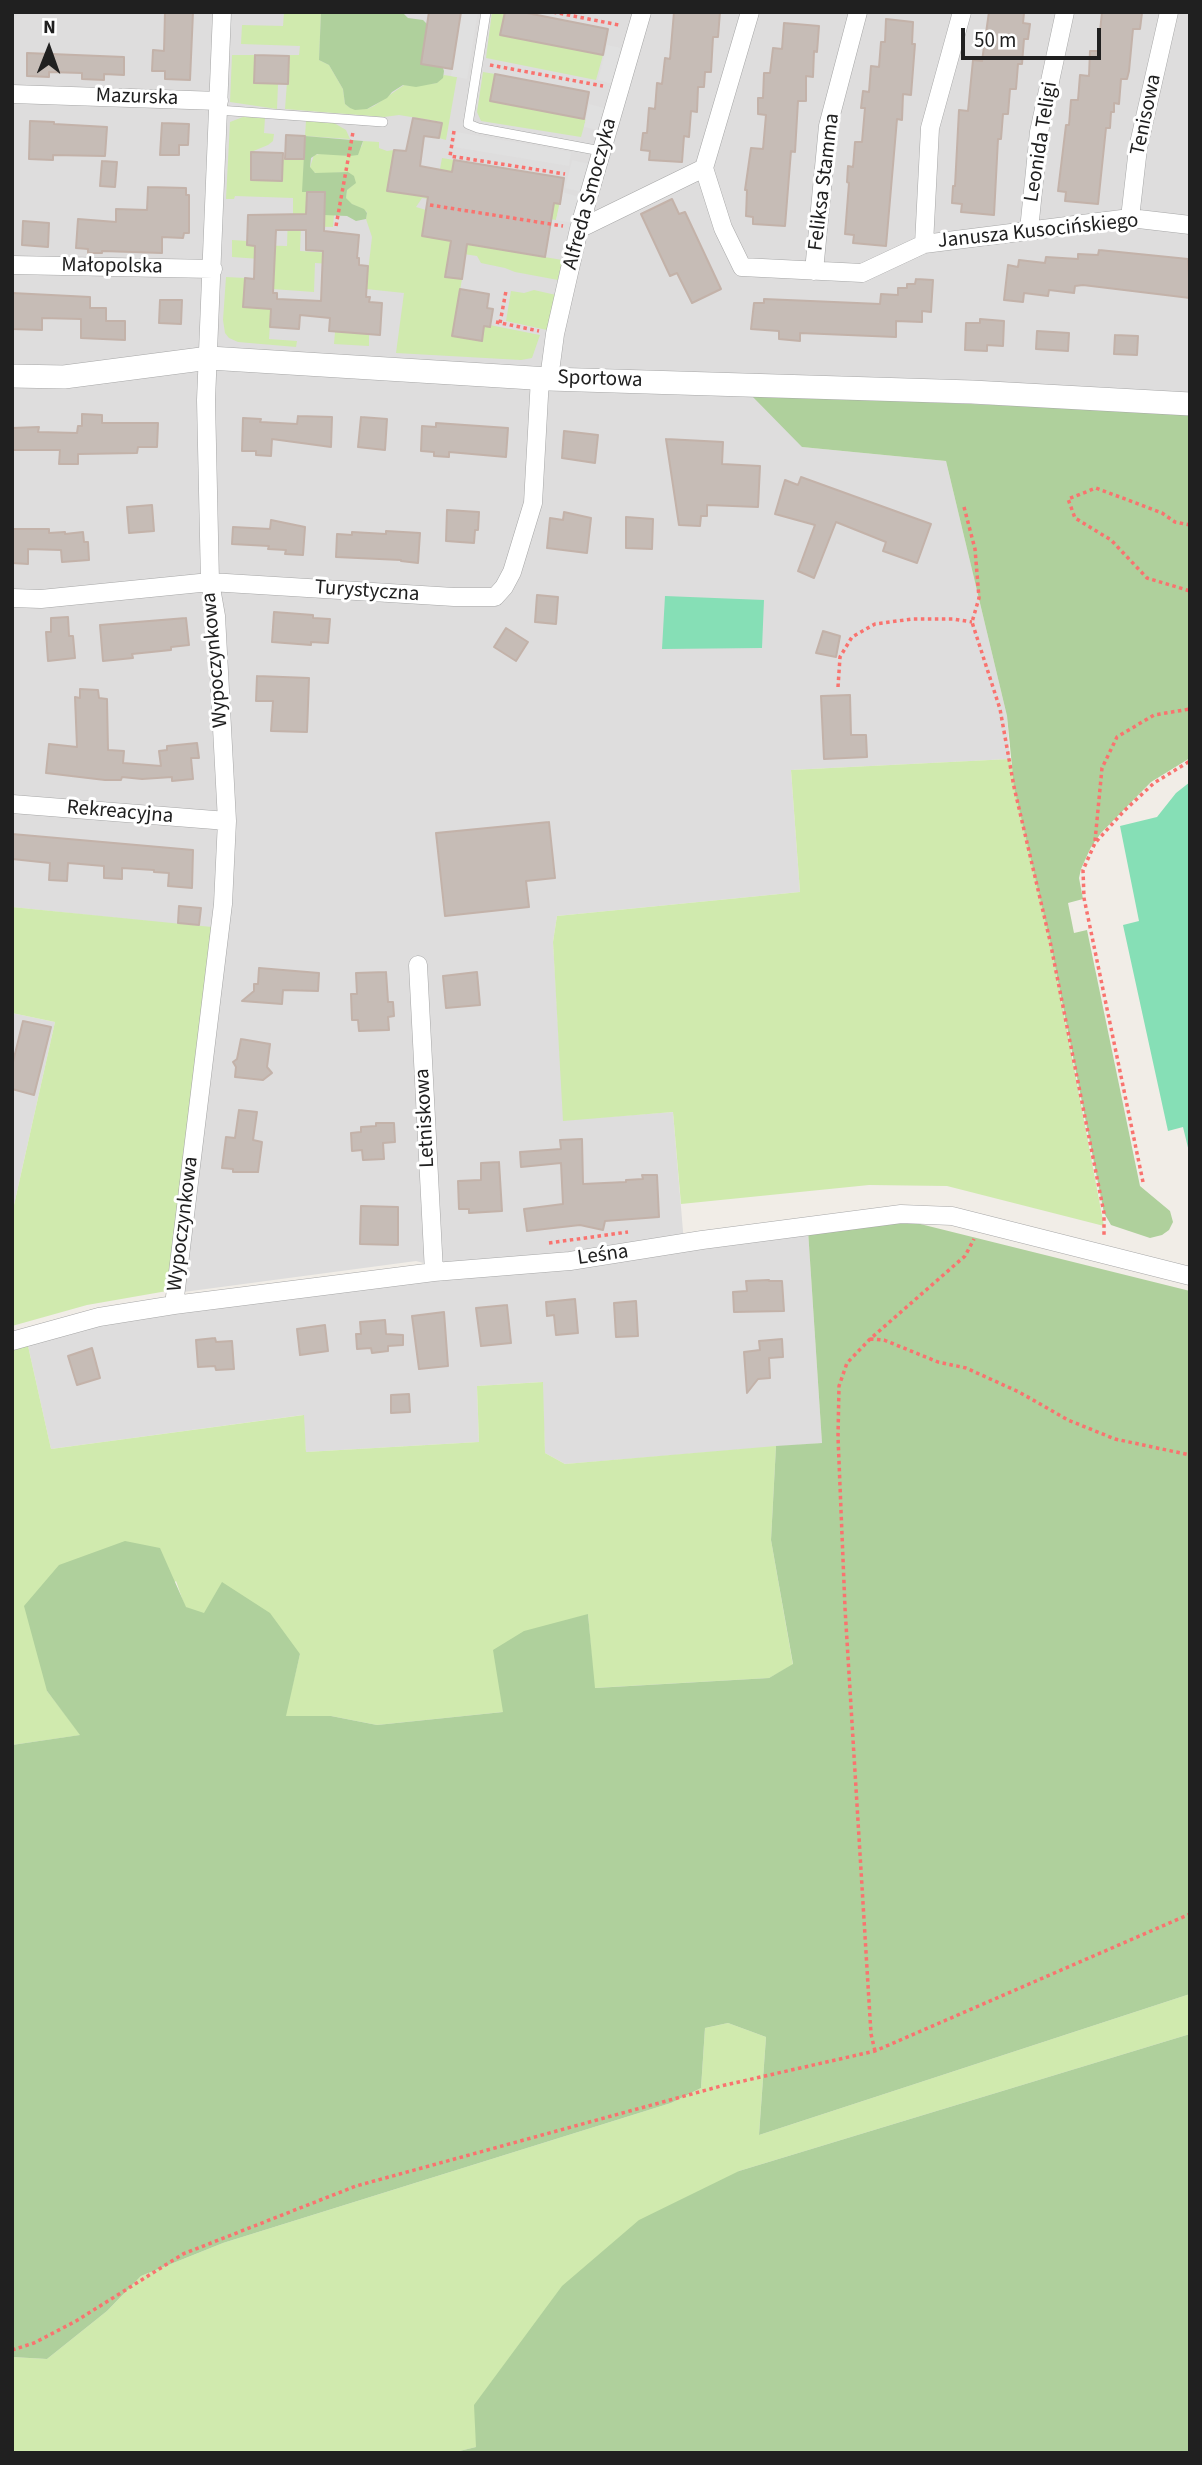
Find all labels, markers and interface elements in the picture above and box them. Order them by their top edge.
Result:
north arrow [14,14,84,84]
text: N [43,14,56,41]
scale bar [964,14,1104,58]
text: 50 m [974,25,1016,55]
street label: Tenisowa [1126,72,1168,158]
street label: Leonida Teligi [1020,80,1064,204]
street label: Mazurska [95,84,179,112]
street label: Feliksa Stamma [804,112,846,252]
street label: Alfreda Smoczyka [559,115,623,273]
street label: Janusza Kusocińskiego [936,209,1140,255]
street label: Małopolska [61,254,163,280]
street label: Sportowa [557,366,643,394]
street label: Turystyczna [314,576,420,608]
street label: Wypoczynkowa [198,591,234,729]
street label: Rekreacyjna [66,796,174,830]
street label: Letniskowa [411,1068,441,1168]
street label: Wypoczynkowa [163,1155,205,1293]
street label: Leśna [576,1240,630,1272]

